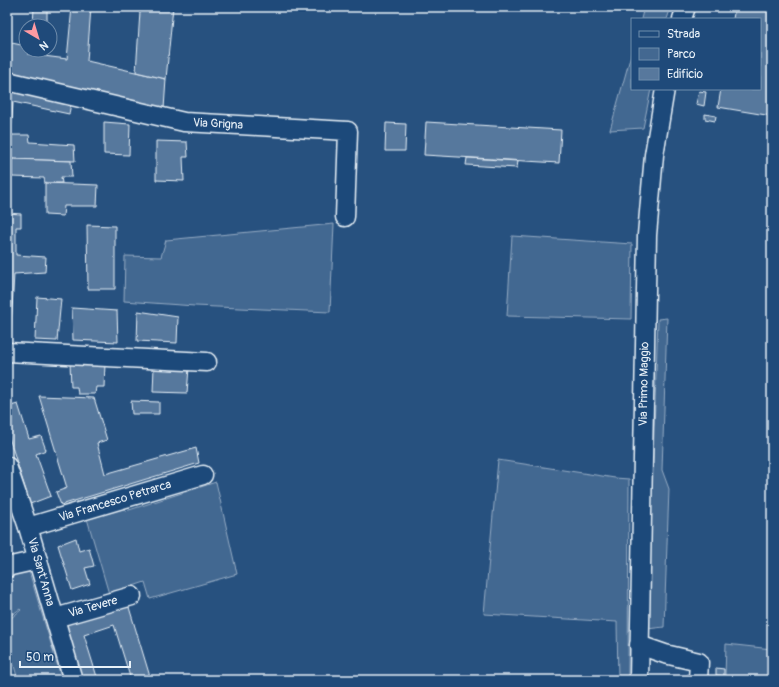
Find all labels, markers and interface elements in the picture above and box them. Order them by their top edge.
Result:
north arrow [18,18,58,58]
legend [631,18,761,90]
text: Strada [667,27,701,42]
text: N [36,38,51,53]
text: Parco [667,47,696,62]
text: Edificio [667,67,703,82]
street label: Via Grigna [192,115,244,133]
street label: Via Primo Maggio [636,341,652,426]
street label: Via Francesco Petrarca [57,477,173,525]
street label: Via Sant'Anna [24,536,58,608]
street label: Via Tevere [67,593,119,621]
scale bar [20,643,130,669]
text: 50 m [26,650,54,665]

